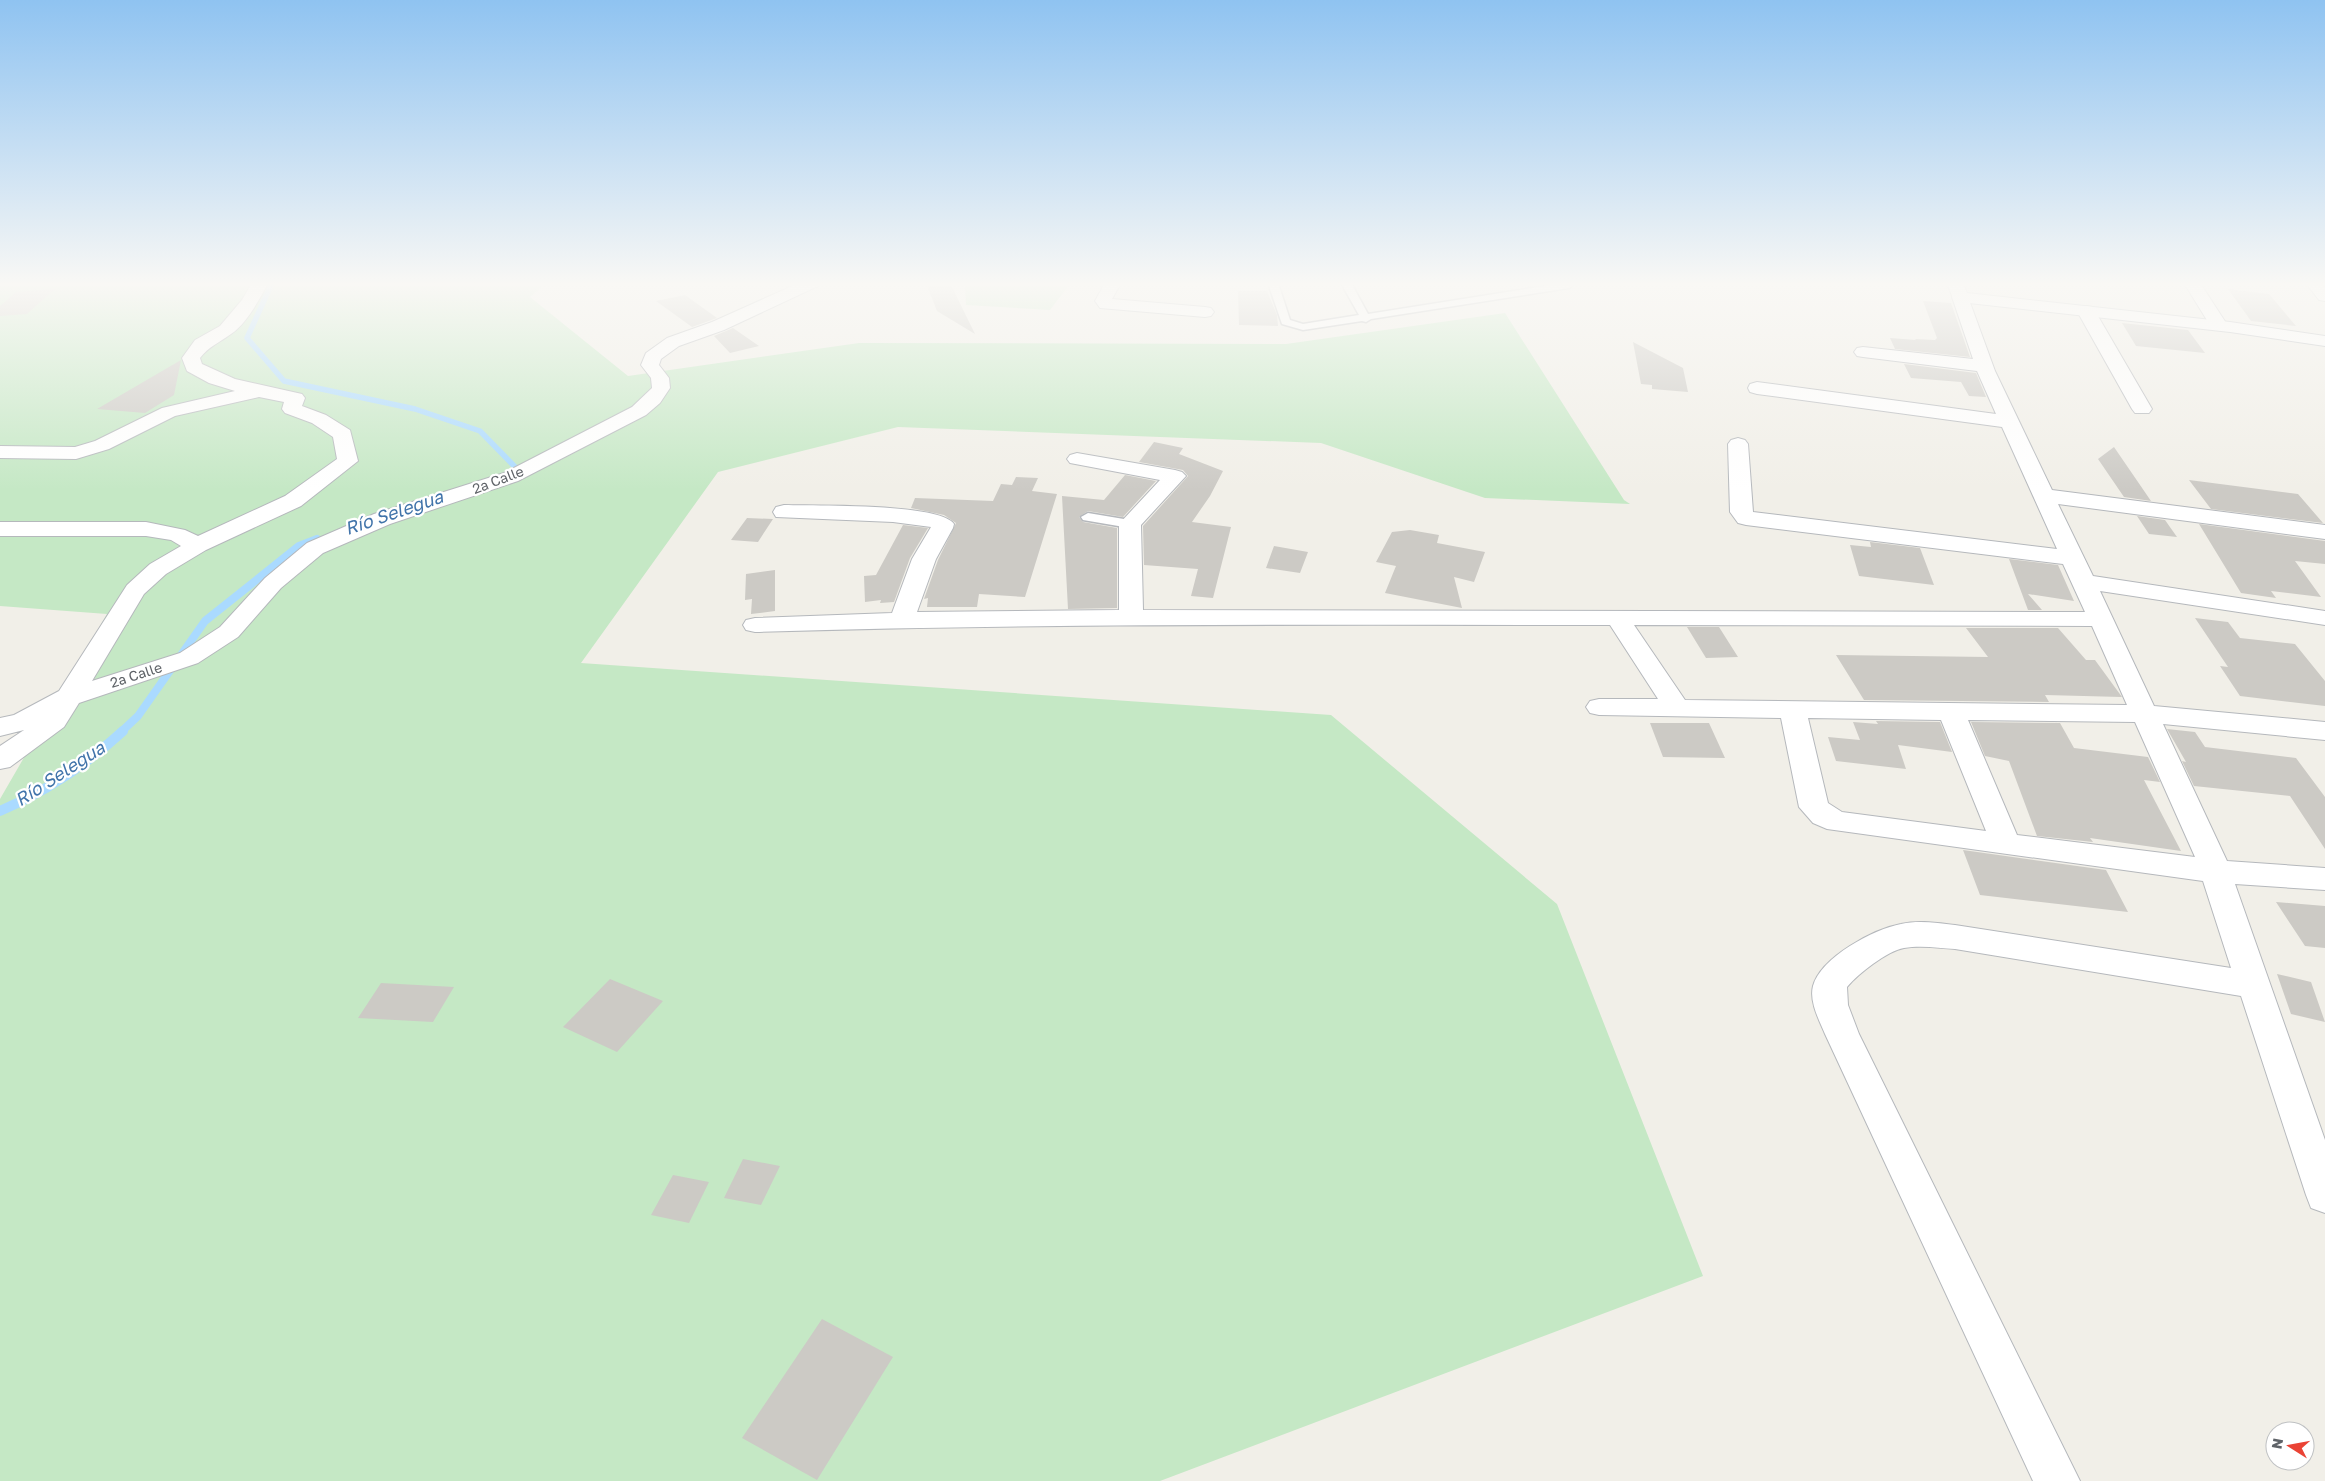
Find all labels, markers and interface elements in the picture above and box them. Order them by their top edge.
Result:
street label: 2a Calle [470,462,526,497]
water label: Río Selegua [342,485,446,539]
street label: 2a Calle [108,658,164,691]
water label: Río Selegua [10,736,109,810]
north arrow [2265,1421,2315,1471]
text: N [2267,1437,2286,1450]

